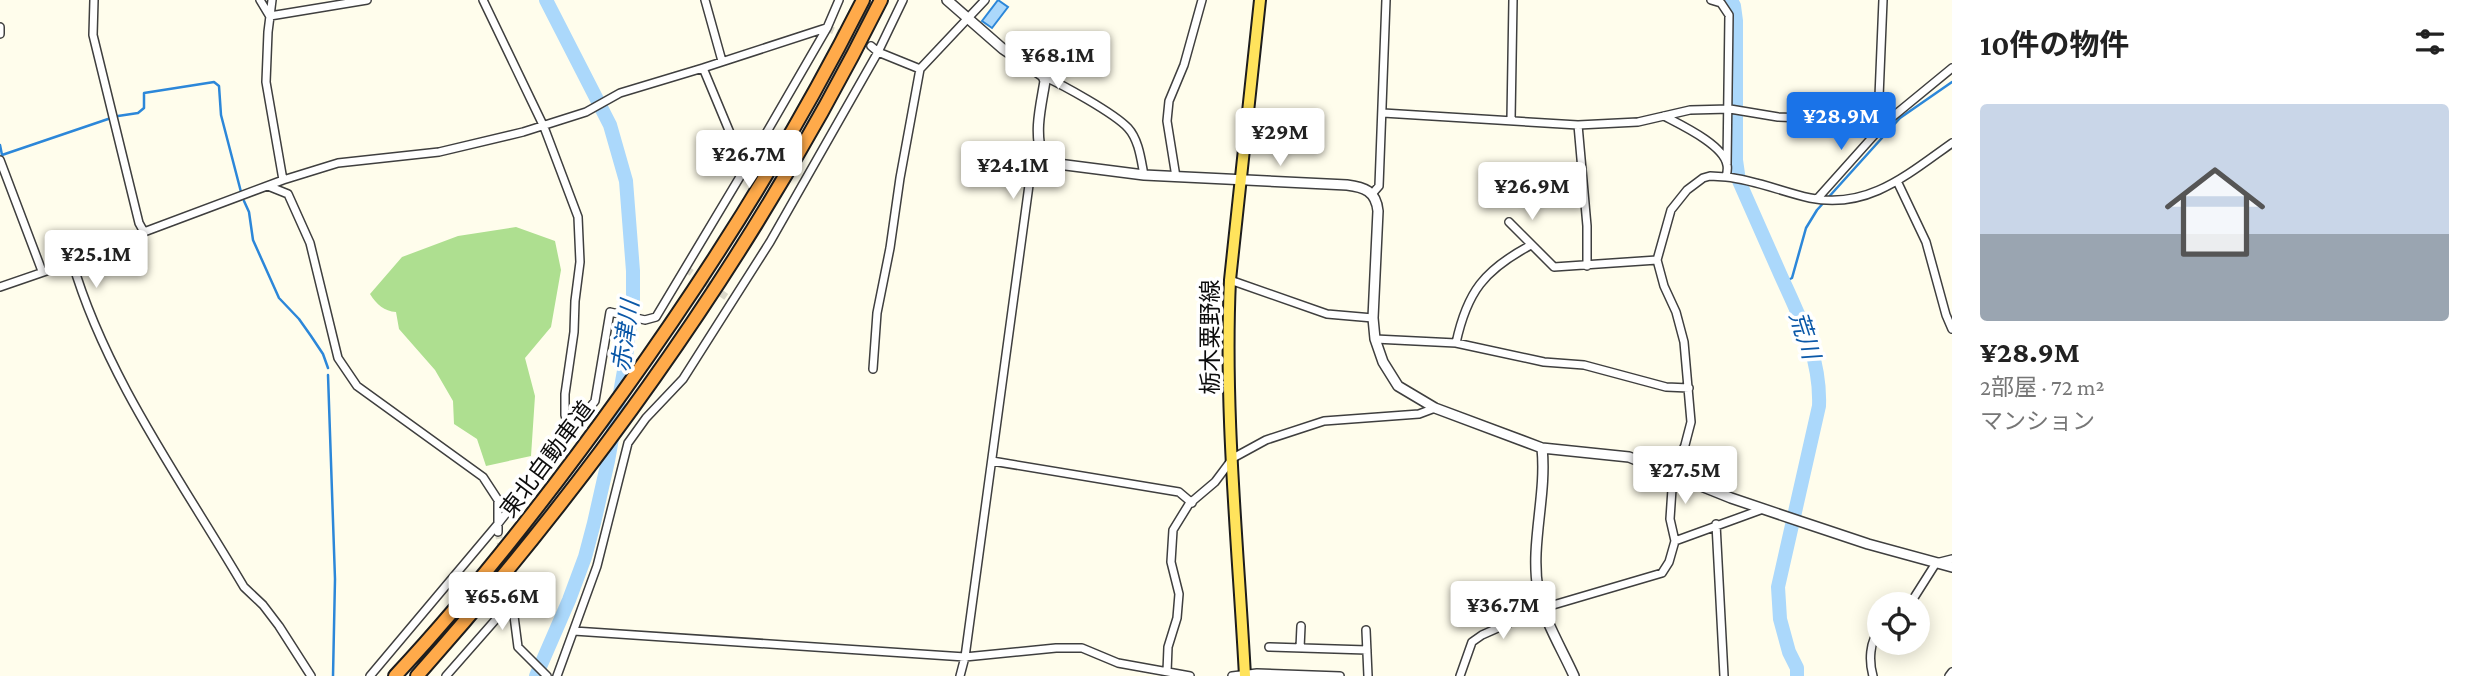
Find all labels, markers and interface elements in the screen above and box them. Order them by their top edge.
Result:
icon: filters [2411,23,2449,61]
text: 10件の物件 [1980,28,2129,61]
pin: ¥68.1M [1001,32,1115,91]
text: ¥68.1M [1021,41,1095,67]
pin: ¥28.9M [1784,92,1898,152]
text: ¥28.9M [1803,102,1879,128]
pin: ¥29M [1239,108,1321,168]
text: ¥29M [1251,118,1309,144]
pin: ¥26.7M [692,130,806,190]
text: ¥26.7M [712,140,786,166]
pin: ¥24.1M [956,142,1070,201]
icon: home [2152,149,2278,275]
text: ¥24.1M [977,151,1049,177]
pin: ¥26.9M [1475,162,1589,222]
text: ¥26.9M [1494,172,1570,198]
pin: ¥25.1M [39,230,153,290]
text: ¥25.1M [61,240,131,266]
street label: 栃木粟野線 [1197,280,1223,395]
water label: 赤津川 [607,296,644,374]
water label: 荒川 [1785,308,1826,365]
text: ¥28.9M [1980,335,2080,368]
text: 2部屋 · 72 m² [1980,374,2104,400]
street label: 東北自動車道 [495,396,599,522]
text: マンション [1980,408,2095,434]
pin: ¥27.5M [1628,447,1742,506]
text: ¥27.5M [1649,456,1721,482]
pin: ¥65.6M [445,572,559,632]
text: ¥65.6M [465,582,539,608]
pin: ¥36.7M [1446,582,1560,641]
text: ¥36.7M [1467,591,1539,617]
map controls [1867,592,1930,655]
button: locate [1867,592,1930,655]

